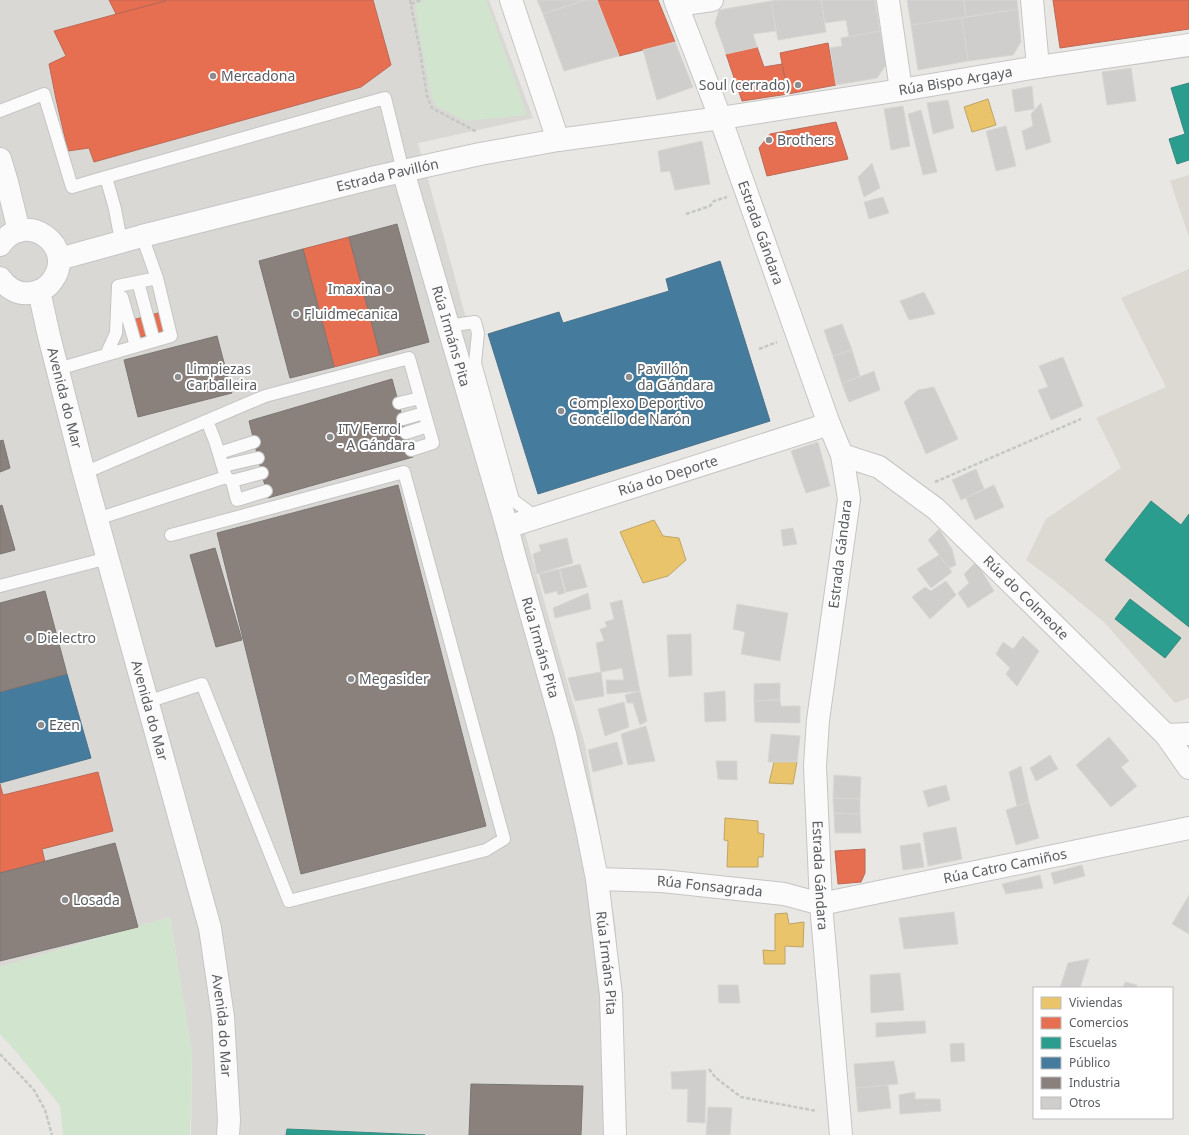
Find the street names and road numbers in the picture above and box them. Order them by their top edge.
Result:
street label: Rúa Bispo Argaya [897,61,1014,99]
street label: Estrada Pavillón [334,153,440,196]
street label: Estrada Gándara [734,178,789,287]
street label: Rúa Irmáns Pita [428,283,475,389]
street label: Avenida do Mar [43,345,87,450]
street label: Rúa do Deporte [616,450,720,500]
street label: Estrada Gándara [823,498,856,609]
street label: Rúa do Colmeote [979,551,1073,644]
street label: Rúa Irmáns Pita [518,595,564,700]
street label: Avenida do Mar [127,658,173,763]
street label: Estrada Gándara [808,820,833,931]
street label: Rúa Catro Camiños [942,843,1069,888]
street label: Rúa Fonsagrada [657,871,764,901]
street label: Rúa Irmáns Pita [592,910,622,1015]
street label: Avenida do Mar [208,973,236,1078]

